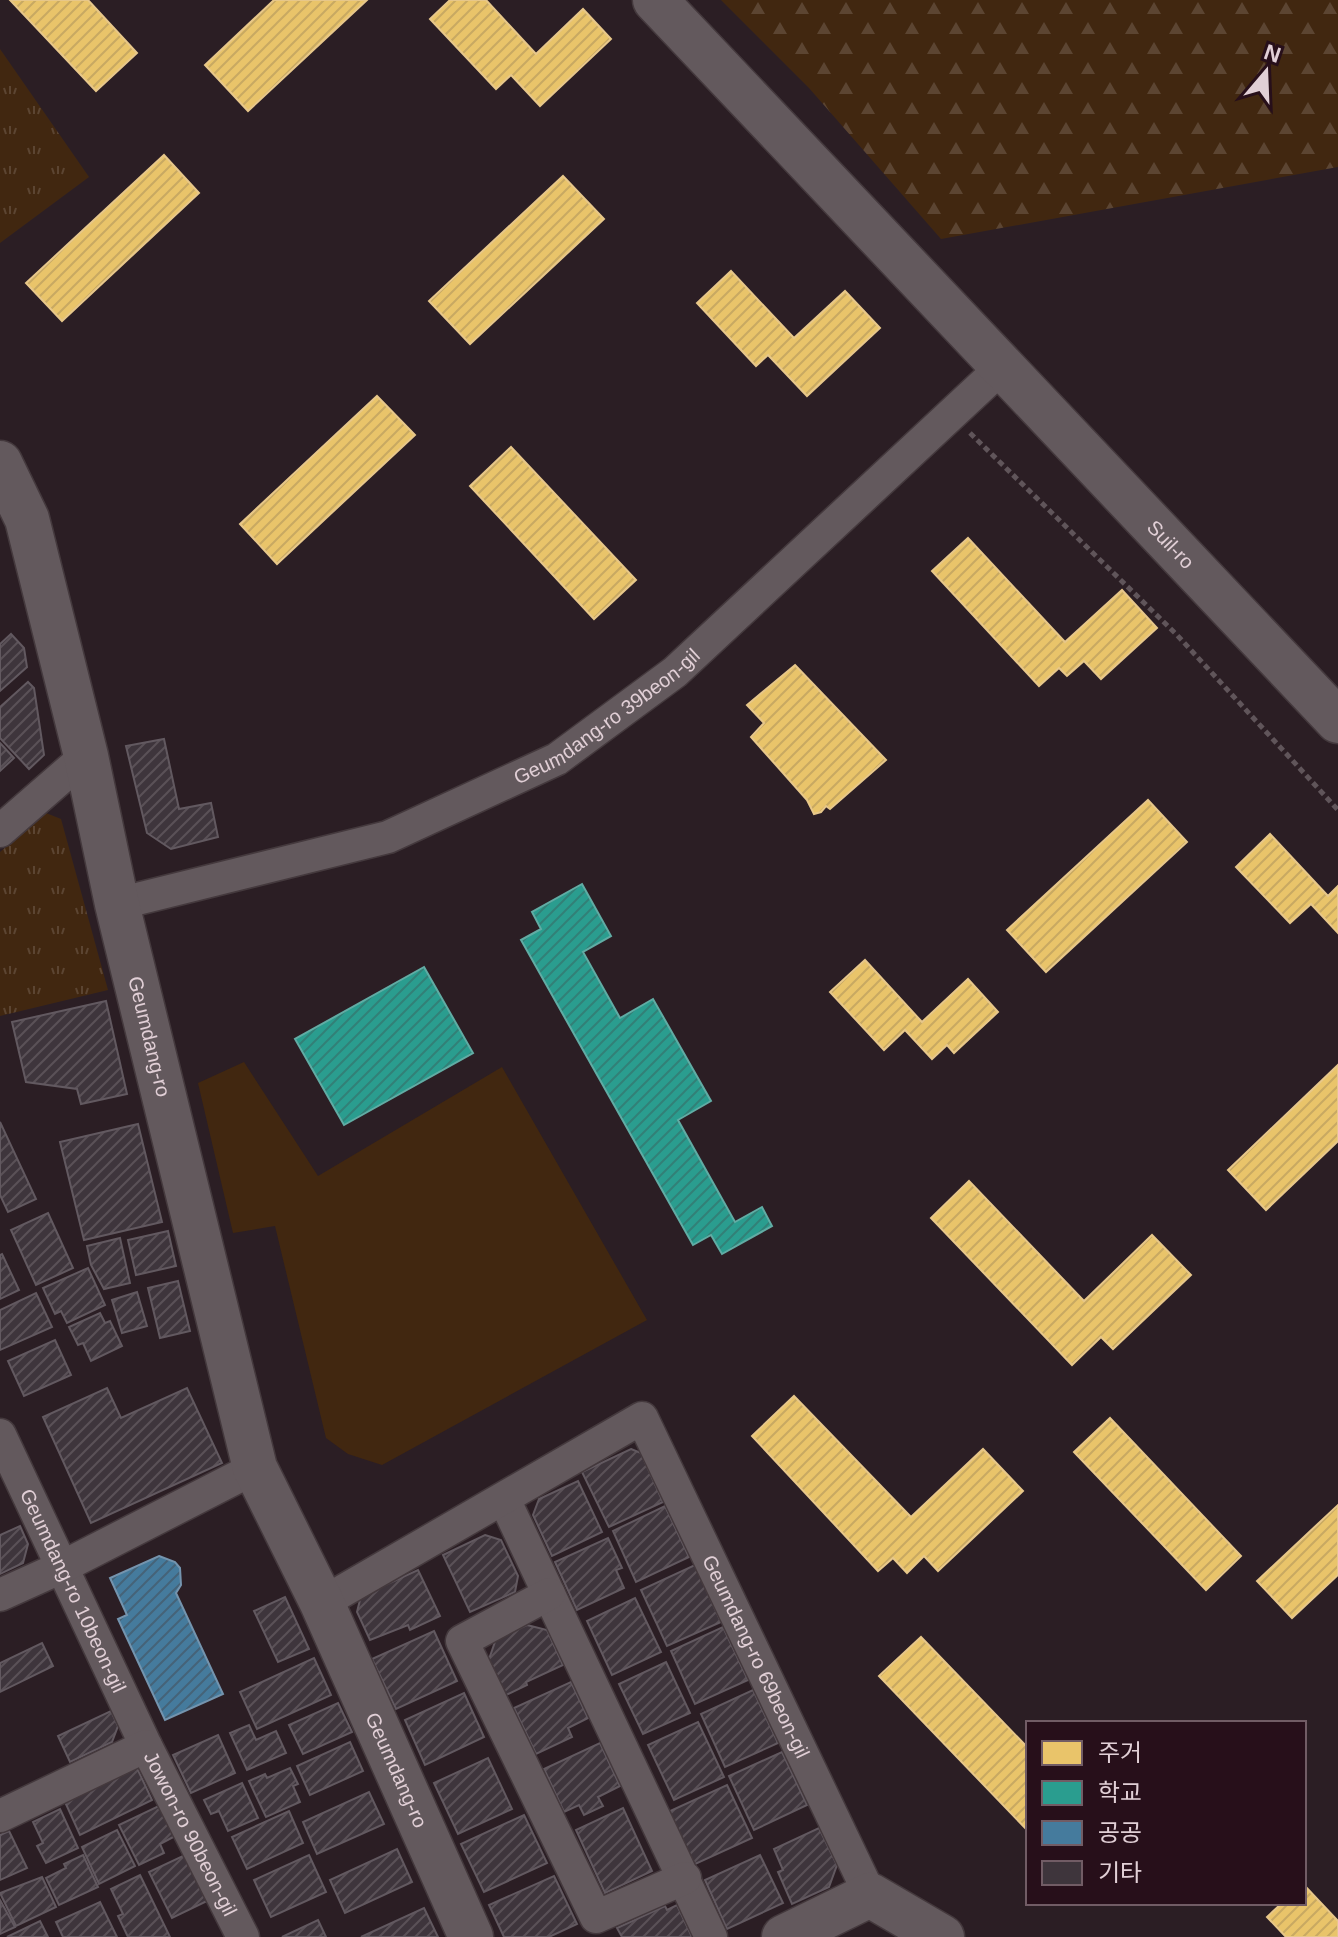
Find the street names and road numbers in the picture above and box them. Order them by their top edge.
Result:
street label: Suil-ro [1143,516,1199,573]
street label: Geumdang-ro 39beon-gil [510,644,704,788]
street label: Geumdang-ro [124,974,175,1099]
street label: Geumdang-ro 10beon-gil [16,1485,130,1696]
street label: Geumdang-ro 69beon-gil [698,1551,814,1762]
street label: Geumdang-ro [361,1709,432,1831]
street label: Jowon-ro 90beon-gil [140,1748,241,1920]

